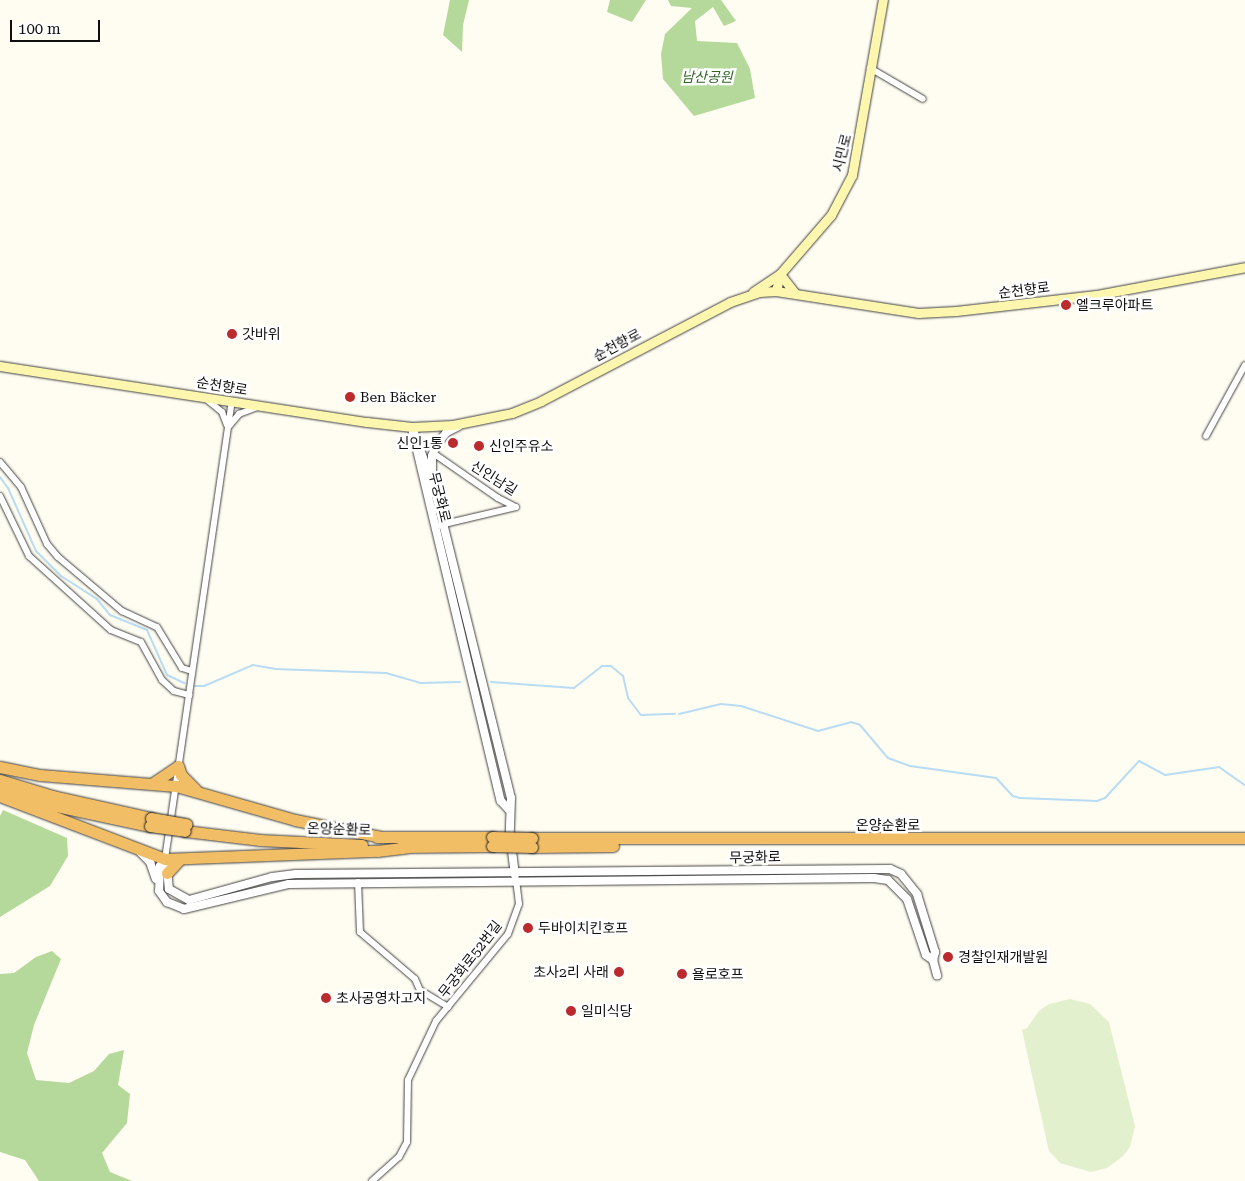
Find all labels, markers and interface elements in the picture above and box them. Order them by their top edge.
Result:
scale bar [12,10,102,42]
text: 100 m [18,20,61,38]
park label: 남산공원 [681,69,733,85]
street label: 시민로 [829,132,855,174]
street label: 순천향로 [997,279,1051,301]
place label: 엘크루아파트 [1076,297,1153,313]
marker: 엘크루아파트 [1060,299,1072,311]
street label: 순천향로 [590,325,644,365]
place label: 갓바위 [242,326,281,342]
marker: 갓바위 [226,328,238,340]
street label: 순천향로 [195,374,249,398]
place label: Ben Bäcker [360,389,436,405]
marker: Ben Bäcker [344,391,356,403]
place label: 신인1통 [397,435,443,451]
marker: 신인1통 [447,437,459,449]
place label: 신인주유소 [489,438,553,454]
marker: 신인주유소 [473,440,485,452]
street label: 신인남길 [468,457,520,499]
street label: 무궁화로 [426,470,454,524]
street label: 온양순환로 [856,817,920,833]
street label: 온양순환로 [307,819,371,839]
street label: 무궁화로 [729,848,781,866]
street label: 무궁화로52번길 [435,917,505,1001]
place label: 두바이치킨호프 [538,920,628,936]
marker: 두바이치킨호프 [522,922,534,934]
place label: 경찰인재개발원 [958,949,1048,965]
marker: 경찰인재개발원 [942,951,954,963]
place label: 초사2리 사래 [533,964,609,980]
marker: 초사2리 사래 [613,966,625,978]
place label: 욜로호프 [692,966,744,982]
marker: 욜로호프 [676,968,688,980]
place label: 초사공영차고지 [336,990,426,1006]
marker: 초사공영차고지 [320,992,332,1004]
place label: 일미식당 [581,1003,633,1019]
marker: 일미식당 [565,1005,577,1017]

